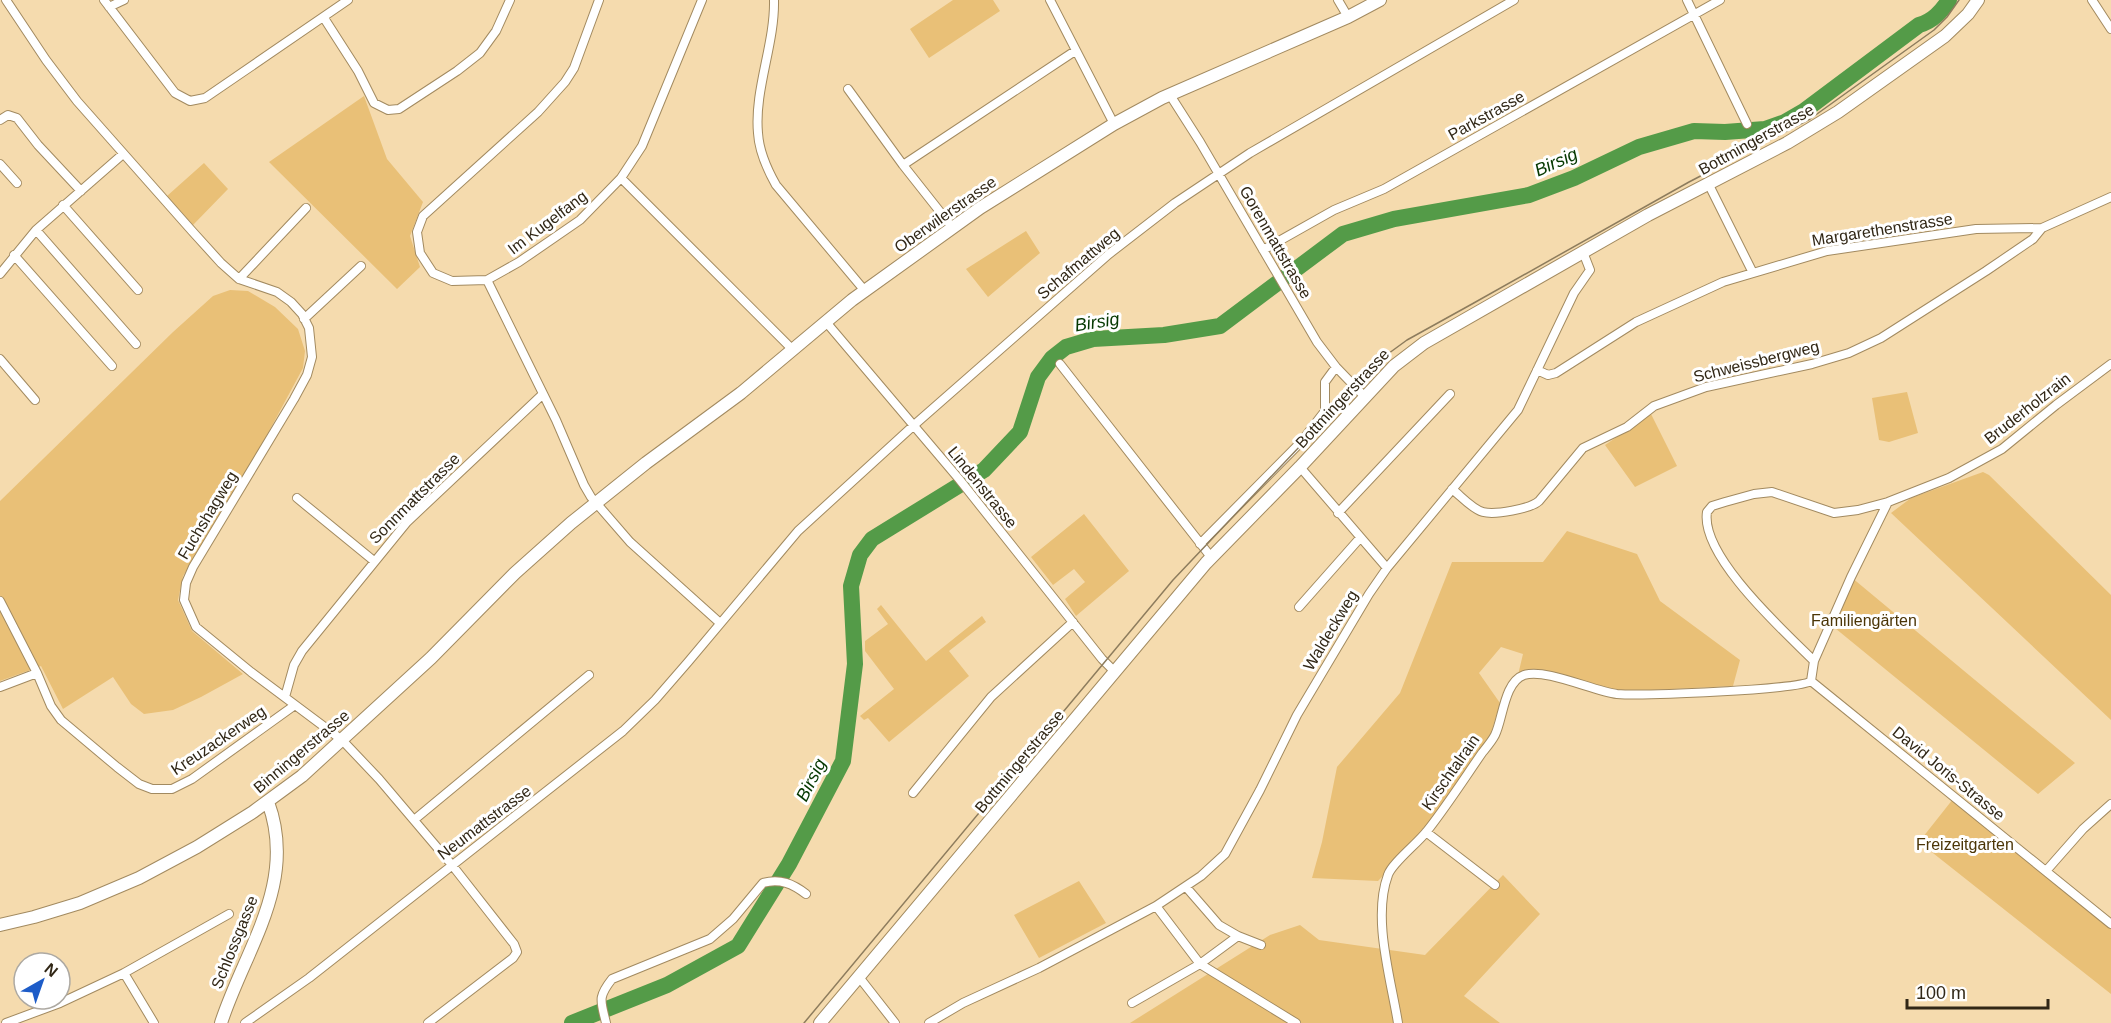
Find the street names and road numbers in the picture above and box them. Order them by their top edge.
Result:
street label: Parkstrasse [1445,87,1527,143]
street label: Bottmingerstrasse [1696,101,1817,178]
street label: Oberwilerstrasse [891,173,999,256]
street label: Gorenmattstrasse [1236,183,1315,302]
street label: Im Kugelfang [505,187,590,258]
street label: Margarethenstrasse [1810,210,1954,249]
street label: Schafmattweg [1034,224,1123,302]
street label: Schweissbergweg [1692,338,1821,385]
street label: Bottmingerstrasse [1292,345,1393,451]
street label: Bruderholzrain [1981,370,2074,447]
street label: Lindenstrasse [945,443,1021,531]
street label: Sonnmattstrasse [366,450,463,547]
street label: Fuchshagweg [174,468,240,562]
street label: Waldeckweg [1300,587,1361,673]
street label: Kreuzackerweg [168,703,269,778]
street label: Bottmingerstrasse [971,706,1067,816]
street label: Binningerstrasse [250,707,353,796]
street label: David Joris-Strasse [1889,723,2008,824]
street label: Kirschtalrain [1418,731,1483,813]
street label: Neumattstrasse [434,782,534,863]
street label: Schlossgasse [208,893,261,991]

